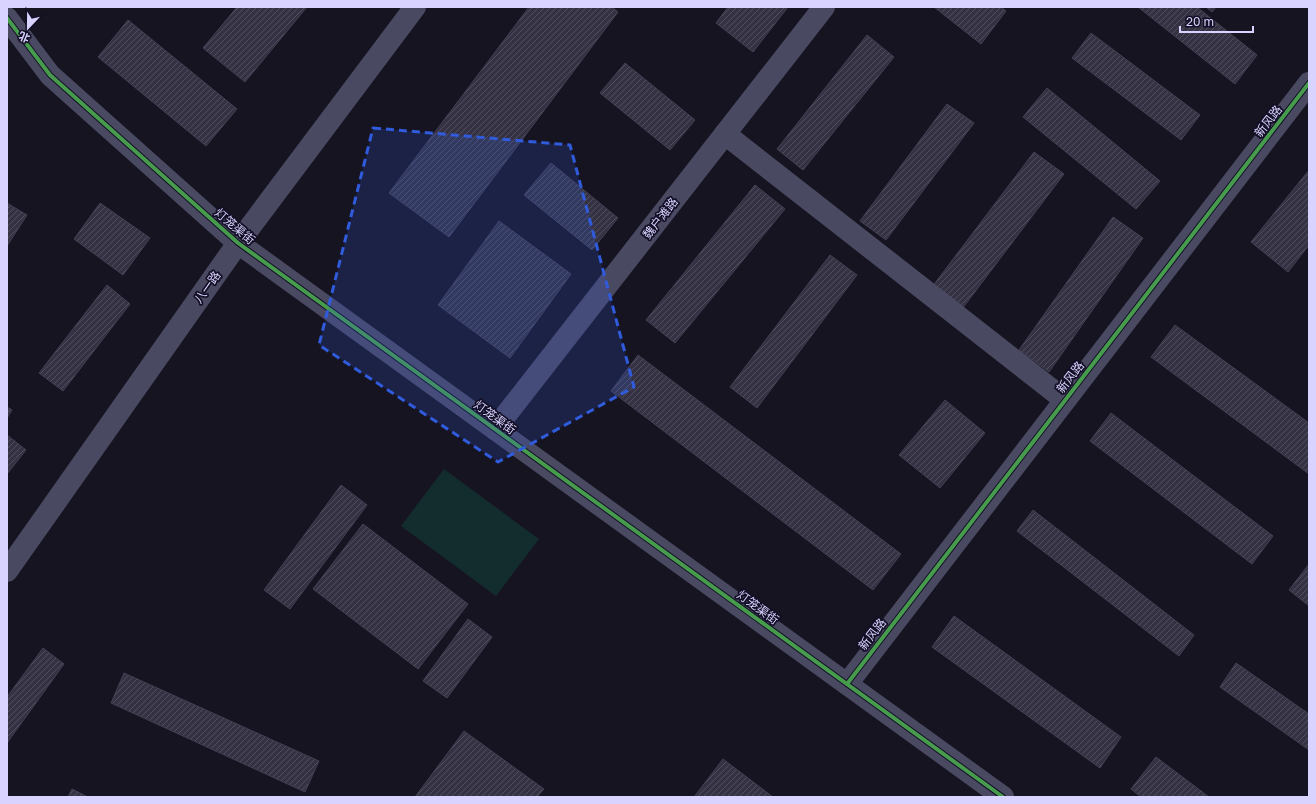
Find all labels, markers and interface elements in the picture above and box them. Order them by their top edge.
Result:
north arrow [8,8,48,48]
scale bar [1180,8,1253,34]
text: 20 m [1186,14,1214,29]
text: 北 [17,30,32,46]
street label: 新风路 [1251,102,1285,140]
street label: 魏户滩路 [639,194,681,242]
street label: 灯笼渠街 [212,205,258,247]
street label: 八一路 [191,268,223,306]
street label: 新风路 [1053,358,1087,396]
street label: 灯笼渠街 [471,397,519,437]
street label: 灯笼渠街 [734,587,782,627]
street label: 新风路 [855,615,889,653]

